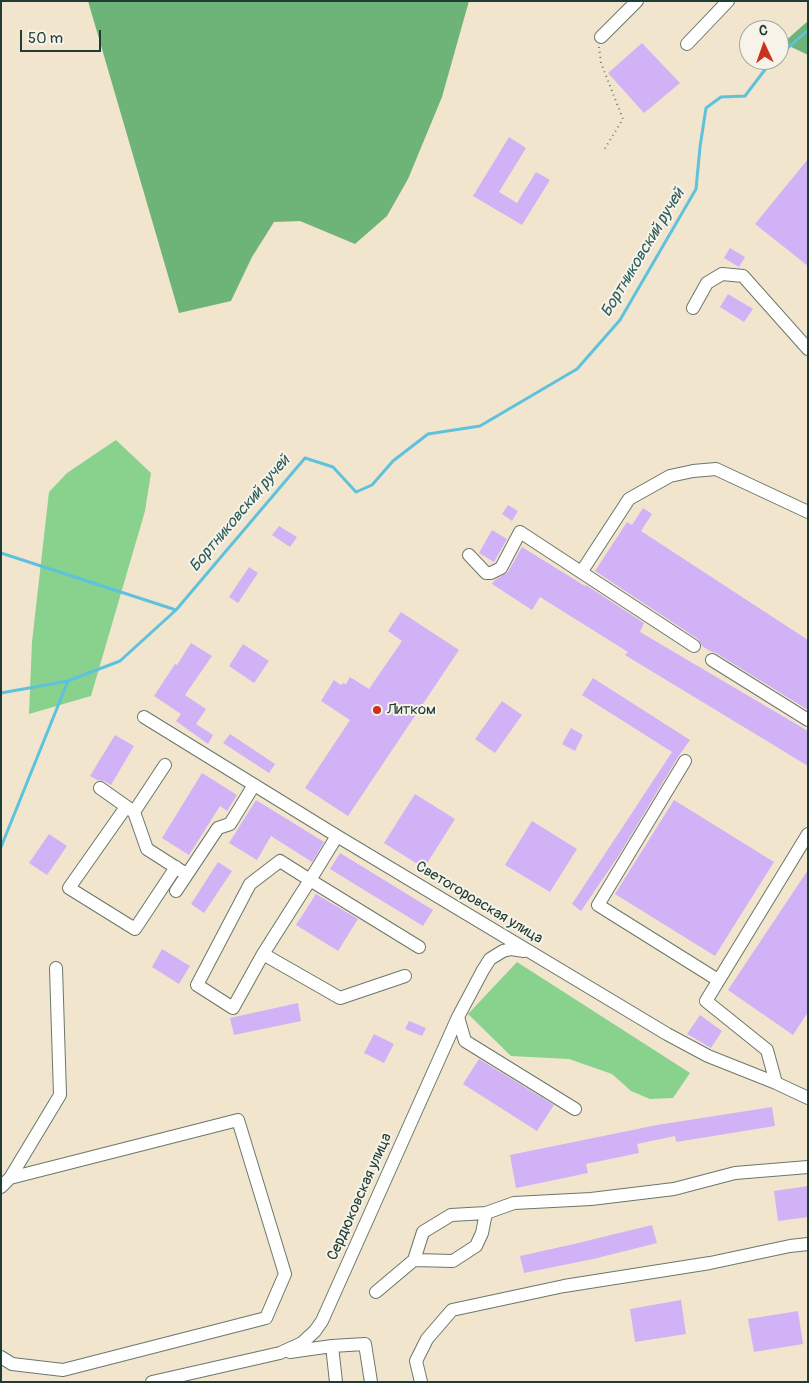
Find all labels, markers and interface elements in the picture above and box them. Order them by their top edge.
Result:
scale bar [22,20,104,52]
north arrow [739,20,789,70]
text: С [758,22,768,39]
text: 50 m [28,29,63,48]
water label: Бортниковский ручей [597,185,689,321]
water label: Бортниковский ручей [186,452,294,576]
place label: Литком [387,701,436,719]
marker: Литком [371,704,383,716]
street label: Светогоровская улица [412,858,546,948]
street label: Сердюковская улица [324,1130,396,1264]

